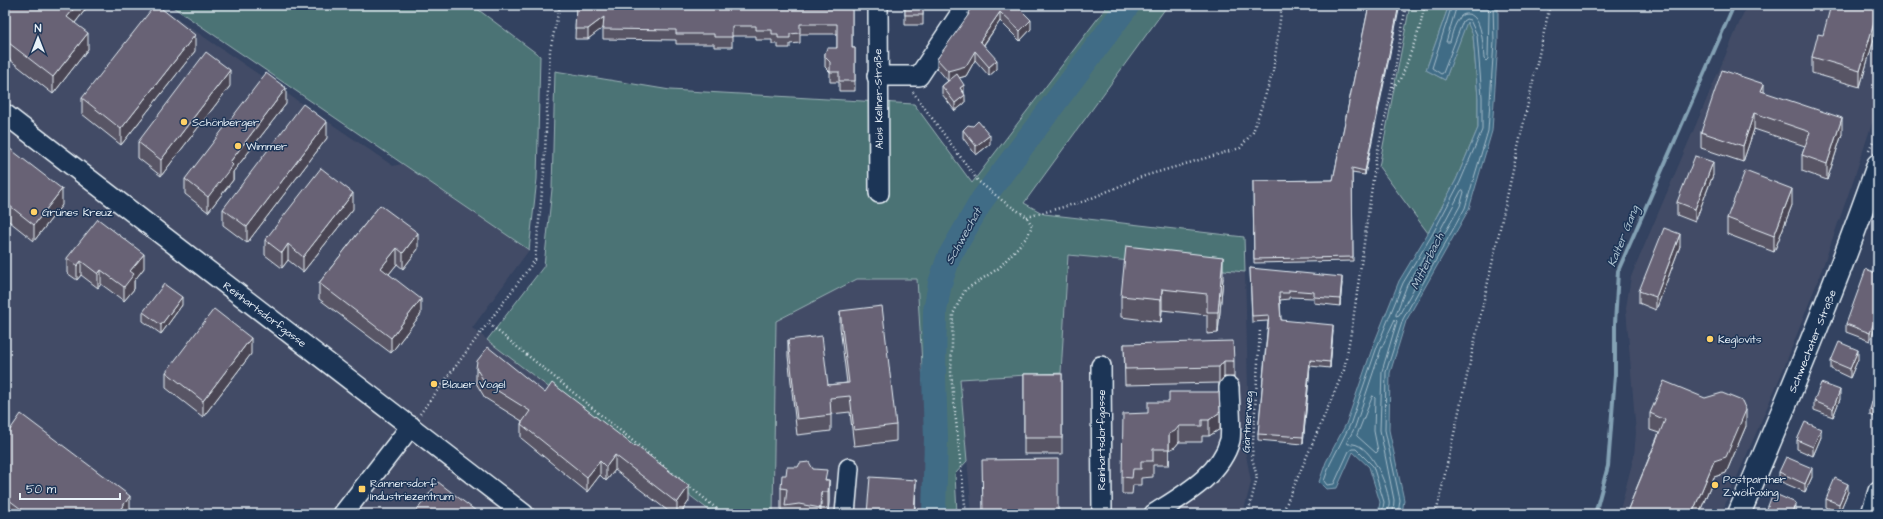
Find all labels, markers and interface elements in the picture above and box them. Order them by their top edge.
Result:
north arrow [18,18,58,58]
text: N [35,21,42,36]
street label: Alois Kellner-Straße [870,49,887,149]
place label: Schönberger [192,115,259,131]
marker: Schönberger [179,117,189,127]
place label: Wimmer [246,139,287,154]
marker: Wimmer [233,141,243,151]
water label: Kalter Gang [1603,202,1645,270]
water label: Schwechat [941,204,986,267]
place label: Grünes Kreuz [42,205,113,220]
marker: Grünes Kreuz [29,207,39,217]
water label: Mitterbach [1406,229,1449,292]
street label: Reinhartsdorfgasse [219,278,309,352]
street label: Schwechater Straße [1785,287,1840,395]
place label: Keglovits [1718,332,1762,348]
marker: Keglovits [1705,334,1715,344]
place label: Blauer Vogel [442,377,506,393]
marker: Blauer Vogel [429,379,439,389]
street label: Reinhartsdorfgasse [1094,390,1110,490]
street label: Gärtnerweg [1238,390,1258,453]
place label: Postpartner Zwölfaxing [1723,472,1786,501]
scale bar [20,475,120,501]
place label: Rannersdorf Industriezentrum [370,476,454,504]
marker: Postpartner Zwölfaxing [1710,480,1720,490]
text: 50 m [26,481,57,498]
marker: Rannersdorf Industriezentrum [357,484,367,494]

